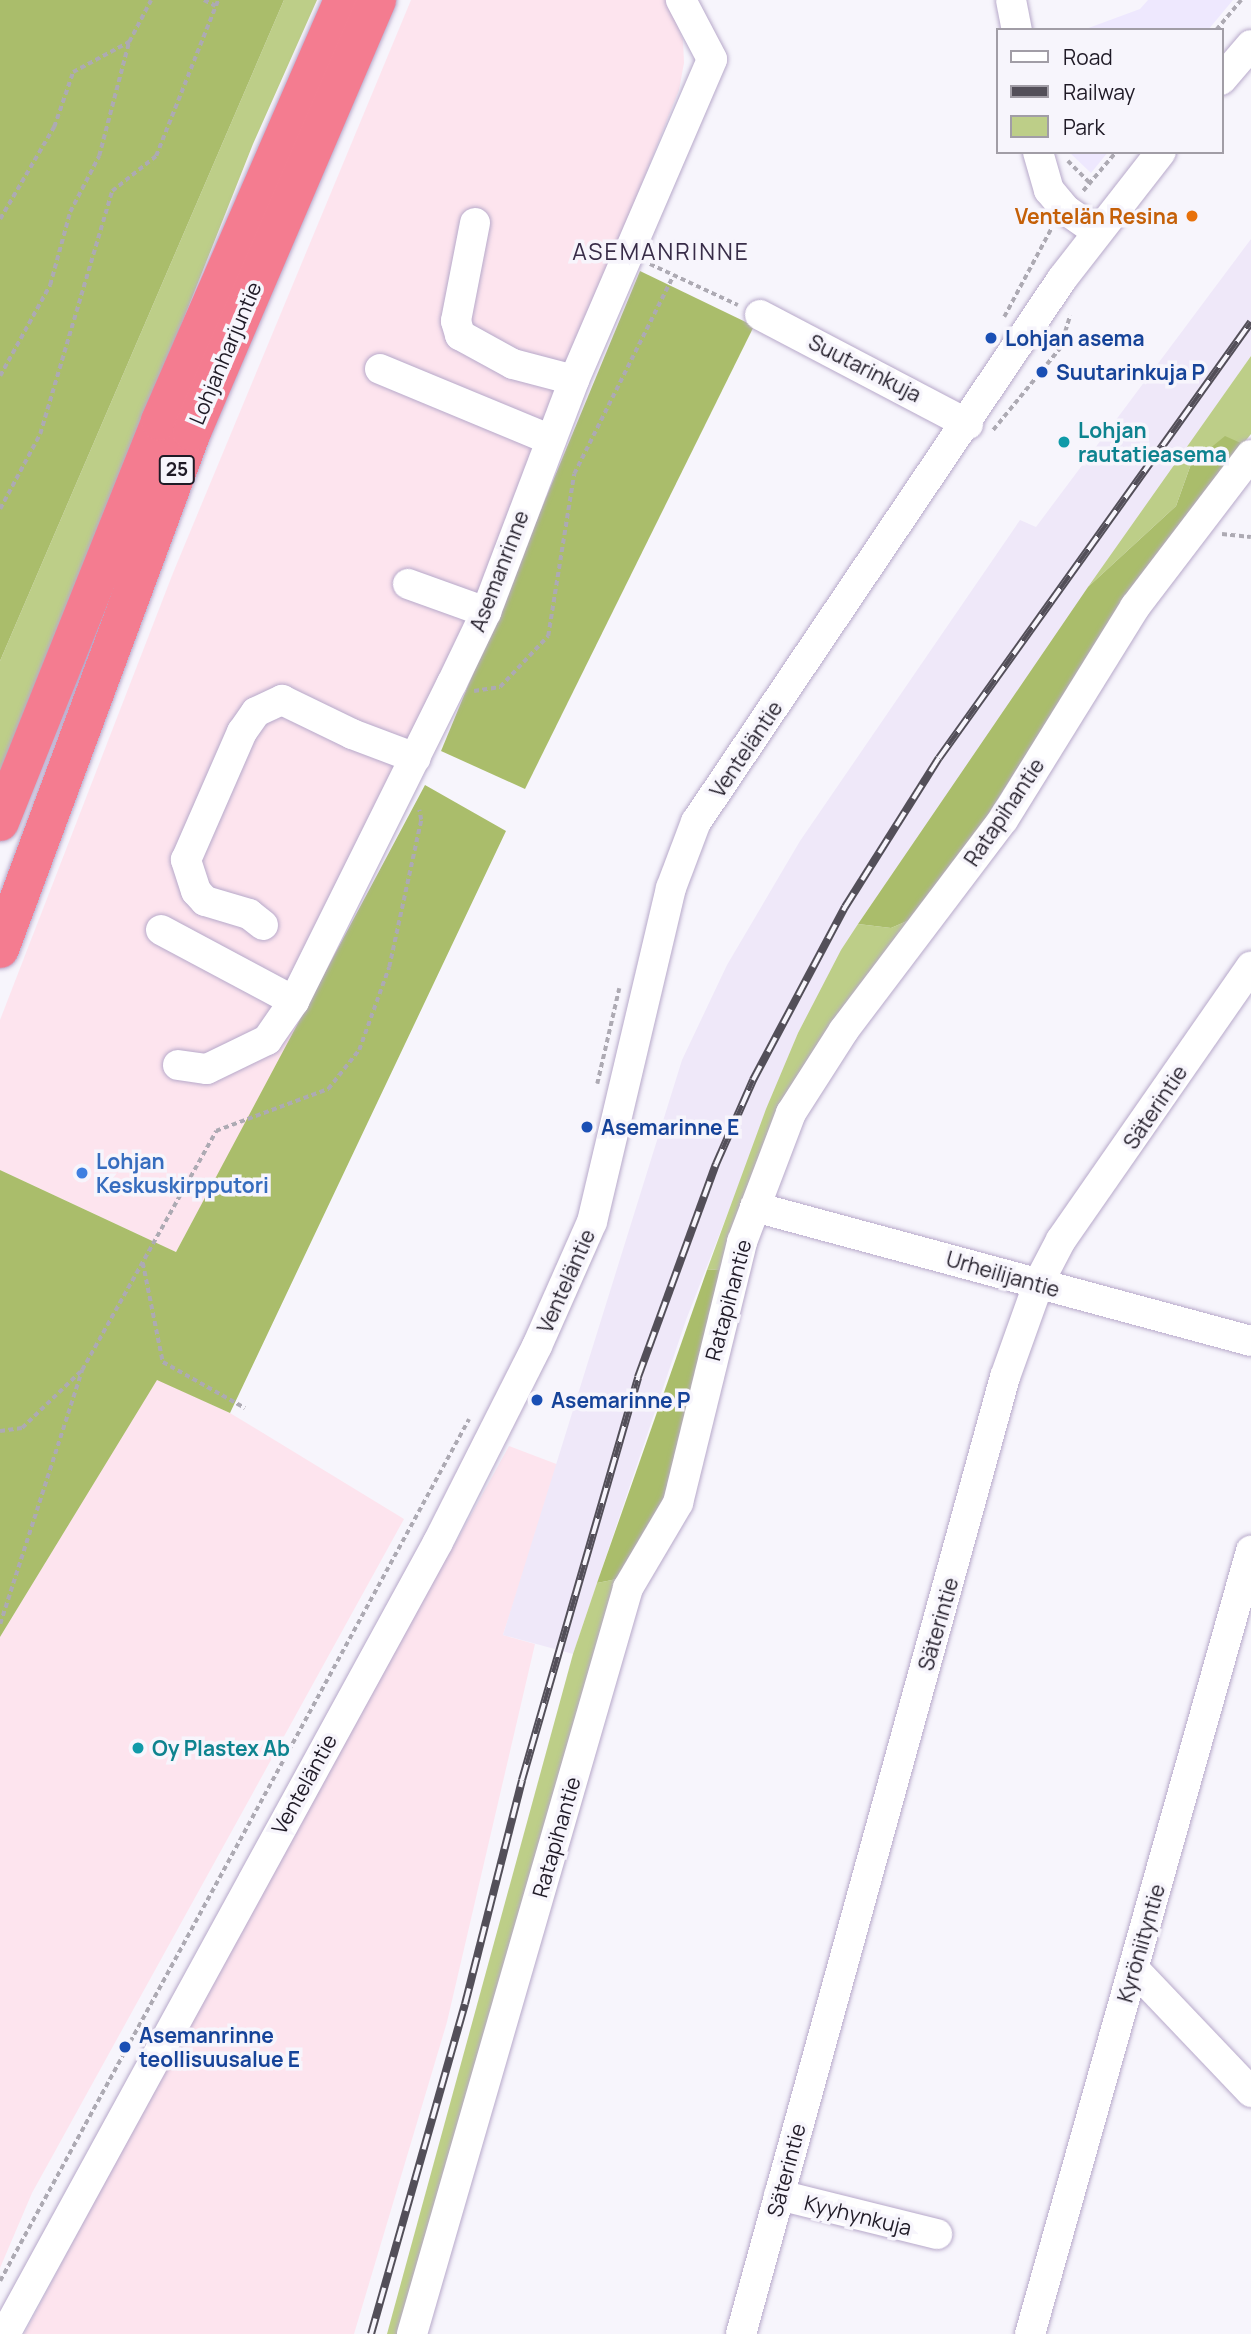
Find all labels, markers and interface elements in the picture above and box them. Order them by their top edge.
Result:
legend [996,28,1223,154]
text: Road [1063,43,1113,71]
text: Railway [1063,78,1135,106]
text: Park [1063,113,1105,141]
place label: Ventelän Resina [1015,203,1178,229]
marker: Ventelän Resina [1184,208,1200,224]
district label: ASEMANRINNE [574,237,748,265]
street label: Lohjanharjuntie [184,278,266,428]
place label: Lohjan asema [1005,325,1145,351]
street label: Suutarinkuja [805,329,925,407]
marker: Lohjan asema [983,330,999,346]
place label: Suutarinkuja P [1056,359,1205,385]
marker: Suutarinkuja P [1034,364,1050,380]
place label: Lohjan rautatieasema [1078,417,1227,467]
marker: Lohjan rautatieasema [1056,434,1072,450]
road number: 25 [158,454,196,485]
street label: Asemanrinne [464,507,534,635]
street label: Venteläntie [705,696,787,802]
street label: Ratapihantie [959,753,1049,871]
street label: Säterintie [1118,1060,1192,1154]
place label: Asemarinne E [601,1114,739,1140]
marker: Asemarinne E [579,1119,595,1135]
place label: Lohjan Keskuskirpputori [96,1148,269,1198]
marker: Lohjan Keskuskirpputori [74,1165,90,1181]
street label: Venteläntie [532,1225,600,1337]
street label: Ratapihantie [700,1237,756,1363]
street label: Urheilijantie [943,1246,1063,1302]
place label: Asemarinne P [551,1387,690,1413]
marker: Asemarinne P [529,1392,545,1408]
street label: Säterintie [913,1575,963,1673]
street label: Venteläntie [266,1729,342,1839]
place label: Oy Plastex Ab [152,1735,290,1761]
marker: Oy Plastex Ab [130,1740,146,1756]
street label: Ratapihantie [527,1774,585,1900]
street label: Kyröniityntie [1112,1881,1170,2005]
place label: Asemanrinne teollisuusalue E [139,2022,300,2072]
marker: Asemanrinne teollisuusalue E [117,2039,133,2055]
street label: Säterintie [761,2121,811,2219]
street label: Kyyhynkuja [802,2190,914,2240]

